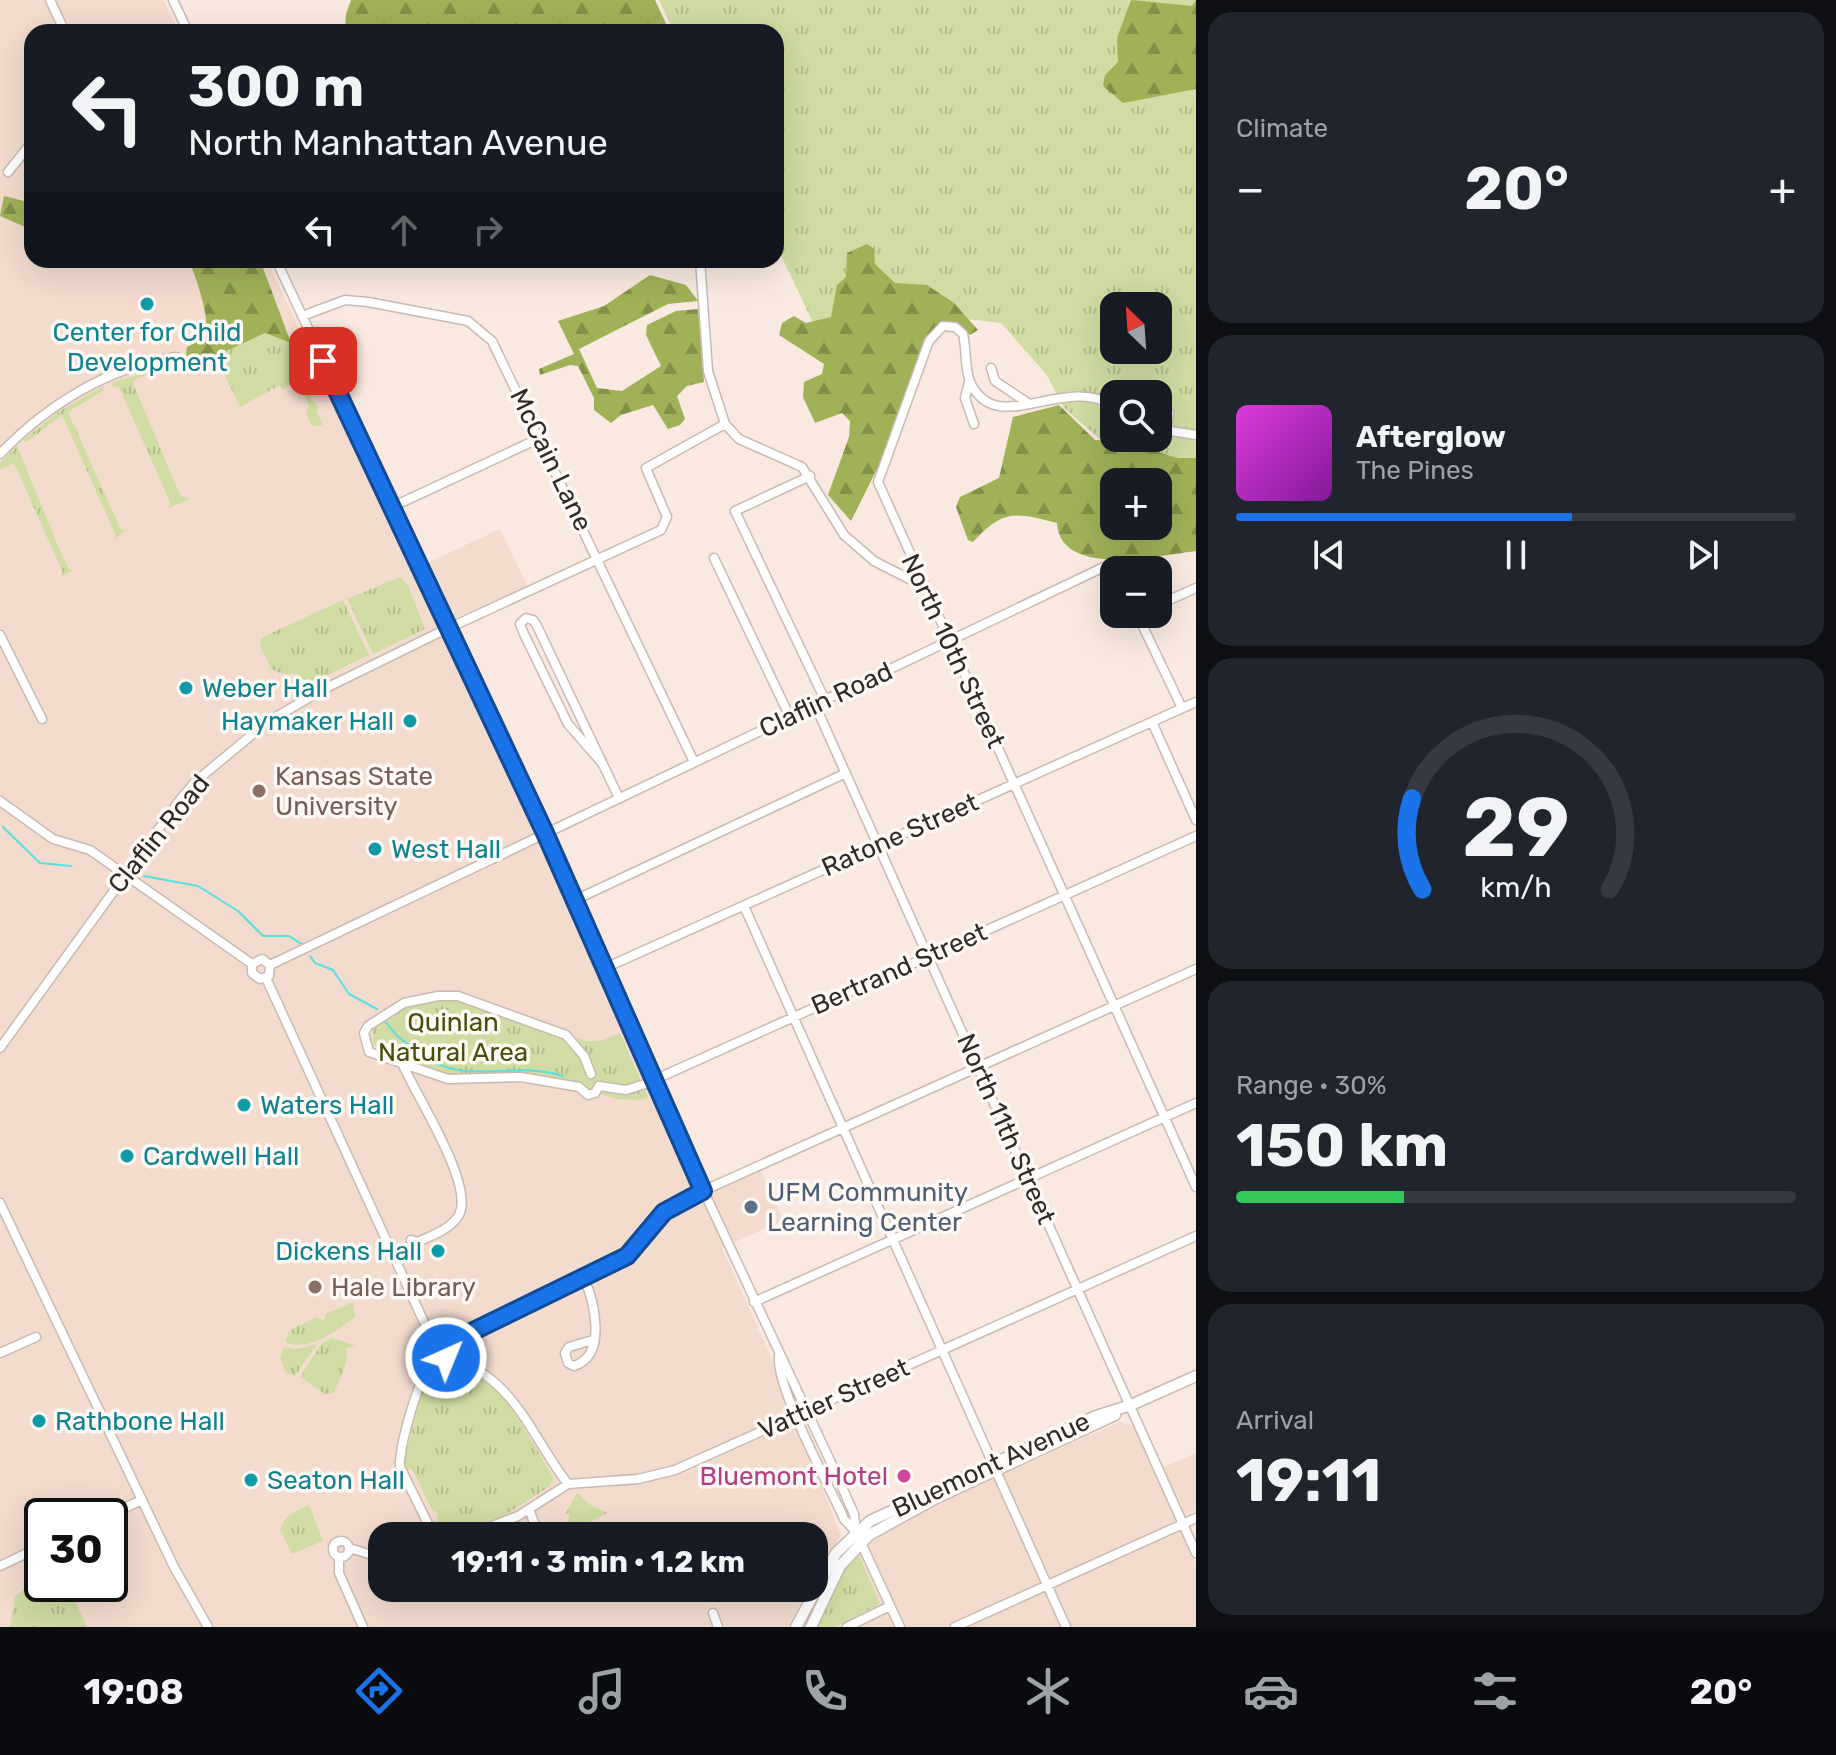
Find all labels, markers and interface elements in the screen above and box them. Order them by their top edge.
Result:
text: 300 m [188,54,364,120]
icon: left [56,56,160,160]
text: Climate [1236,113,1328,144]
text: North Manhattan Avenue [188,121,608,164]
text: 20° [1464,153,1569,224]
text: − [1236,163,1265,215]
text: + [1769,163,1796,215]
icon: left [298,208,342,252]
icon: ahead [382,208,426,252]
icon: right [466,208,510,252]
north arrow [1100,292,1172,364]
map controls [1100,292,1172,628]
marker: Center for Child Development [138,295,156,313]
place label: Center for Child Development [53,317,241,378]
pin [289,327,357,395]
icon: arrive [301,339,345,383]
button: search [1100,380,1172,452]
street label: McCain Lane [503,384,599,536]
text: Afterglow [1356,419,1506,455]
text: The Pines [1356,455,1474,486]
button: + [1100,468,1172,540]
icon: previous [1307,533,1351,577]
icon: pause [1494,533,1538,577]
icon: next [1681,533,1725,577]
street label: North 10th Street [894,549,1012,753]
button: − [1100,556,1172,628]
street label: Claflin Road [754,656,898,744]
place label: Weber Hall [202,673,328,704]
marker: Weber Hall [177,679,195,697]
place label: Haymaker Hall [221,706,394,737]
marker: Haymaker Hall [401,712,419,730]
place label: Kansas State University [275,761,433,822]
street label: Claflin Road [102,768,216,900]
text: 29 [1462,777,1570,876]
marker: Kansas State University [250,782,268,800]
street label: Ratone Street [817,787,983,883]
place label: West Hall [391,834,501,865]
marker: West Hall [366,840,384,858]
text: km/h [1480,870,1552,904]
street label: Bertrand Street [806,916,992,1022]
park label: Quinlan Natural Area [378,1007,528,1068]
street label: North 11th Street [950,1029,1062,1229]
text: Range · 30% [1236,1070,1386,1101]
place label: Waters Hall [260,1090,394,1121]
marker: Waters Hall [235,1096,253,1114]
text: 150 km [1236,1110,1448,1181]
place label: Cardwell Hall [143,1141,299,1172]
marker: Cardwell Hall [118,1147,136,1165]
place label: UFM Community Learning Center [767,1177,968,1238]
marker: UFM Community Learning Center [742,1198,760,1216]
place label: Dickens Hall [275,1236,422,1267]
marker: Dickens Hall [429,1242,447,1260]
place label: Hale Library [331,1272,476,1303]
marker: Hale Library [306,1278,324,1296]
position arrow [404,1316,488,1400]
street label: Vattier Street [754,1352,914,1446]
text: Arrival [1236,1405,1314,1436]
place label: Rathbone Hall [55,1406,225,1437]
street label: Bluemont Avenue [887,1406,1095,1524]
marker: Rathbone Hall [30,1412,48,1430]
text: 19:11 [1236,1445,1381,1516]
place label: Bluemont Hotel [700,1461,888,1492]
place label: Seaton Hall [267,1465,405,1496]
marker: Bluemont Hotel [895,1467,913,1485]
marker: Seaton Hall [242,1471,260,1489]
speed limit sign: 30 [24,1498,128,1602]
text: 19:11 · 3 min · 1.2 km [451,1544,745,1580]
icon: directions [351,1663,407,1719]
icon: music [574,1663,630,1719]
icon: phone [797,1663,853,1719]
icon: climate [1020,1663,1076,1719]
icon: car [1243,1663,1299,1719]
icon: filters [1467,1663,1523,1719]
text: 19:08 [84,1670,184,1713]
text: 20° [1690,1670,1752,1713]

